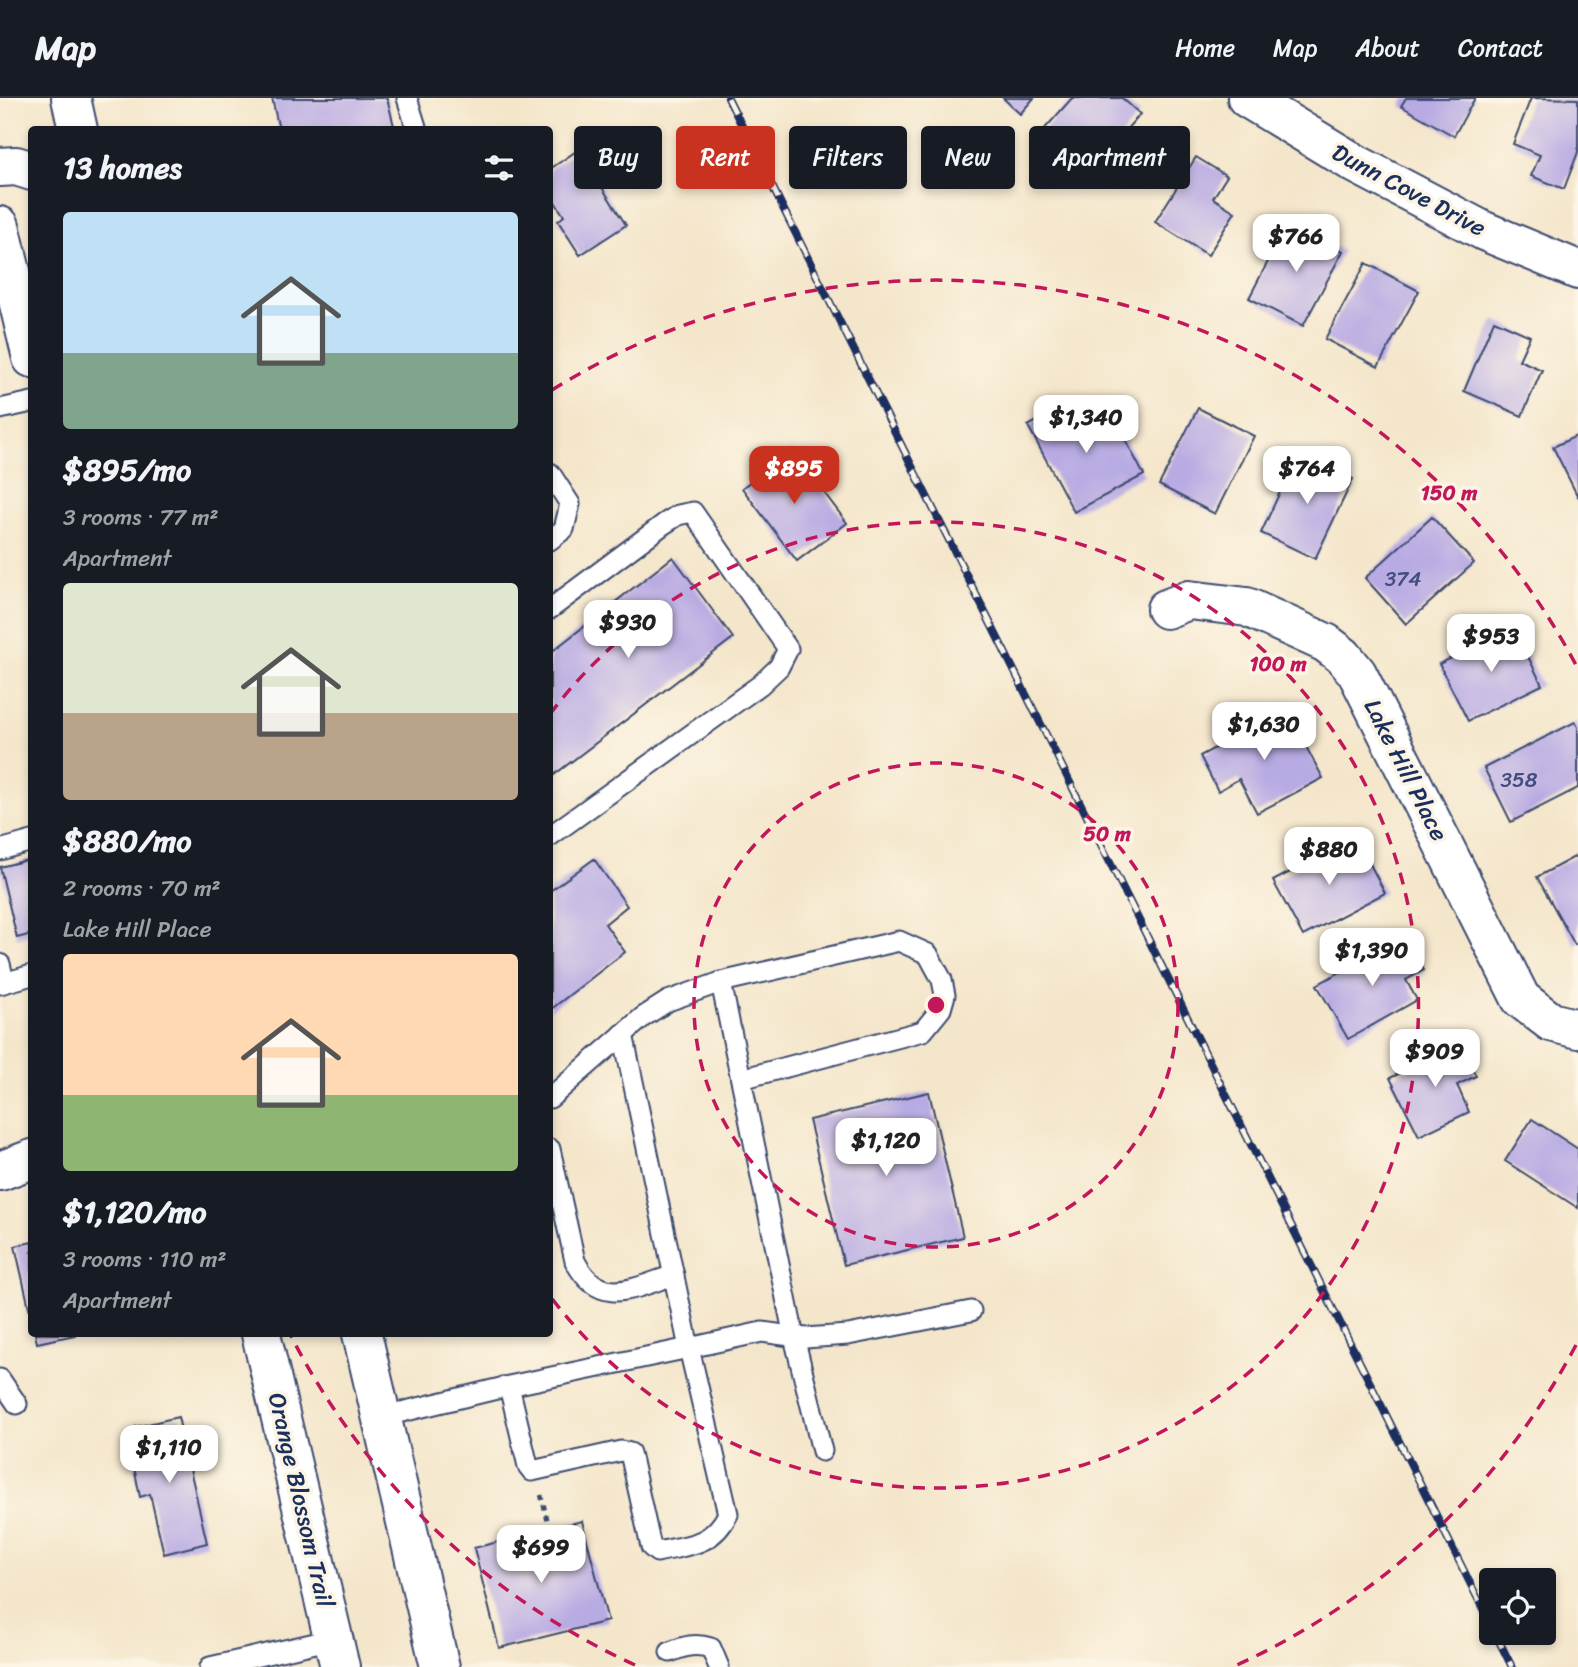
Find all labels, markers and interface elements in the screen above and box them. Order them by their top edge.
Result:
text: Map [35,19,96,77]
text: Home [1175,27,1235,69]
text: Map [1273,27,1317,69]
text: About [1355,27,1420,69]
text: Contact [1458,27,1543,69]
chip: Buy [574,126,662,189]
chip: Rent [676,126,775,189]
chip: Filters [789,126,907,189]
chip: New [921,126,1015,189]
chip: Apartment [1029,126,1190,189]
street label: Dunn Cove Drive [1324,132,1494,248]
text: 13 homes [63,141,182,195]
icon: filters [480,149,518,187]
pin: $766 [1255,214,1337,274]
text: $766 [1269,216,1323,257]
icon: home [228,258,354,384]
pin: $1,340 [1029,396,1143,455]
text: $1,340 [1049,397,1123,438]
text: $895/mo [63,443,191,497]
pin: $895 [753,446,835,506]
pin: $764 [1266,446,1348,506]
text: $895 [765,448,823,489]
text: $764 [1279,448,1335,489]
text: 150 m [1421,474,1478,512]
text: 3 rooms · 77 m² [63,497,219,538]
text: Apartment [63,538,172,579]
house number: 374 [1385,560,1421,598]
pin: $930 [587,601,669,660]
text: $930 [600,602,656,643]
pin: $953 [1450,614,1532,674]
text: $953 [1463,616,1519,657]
icon: home [228,629,354,755]
text: 100 m [1249,645,1307,683]
street label: Lake Hill Place [1352,691,1460,849]
pin: $1,630 [1207,702,1321,762]
text: $1,630 [1228,704,1300,745]
house number: 358 [1500,761,1538,799]
text: $880/mo [63,814,192,868]
text: 50 m [1083,815,1132,853]
pin: $880 [1288,828,1370,887]
text: $880 [1300,829,1358,870]
text: 2 rooms · 70 m² [63,868,221,909]
text: Lake Hill Place [63,909,212,950]
pin: $1,390 [1315,928,1429,988]
text: $1,390 [1336,930,1408,971]
centre of rings [924,993,948,1017]
icon: home [228,1000,354,1126]
pin: $909 [1394,1030,1476,1089]
text: $909 [1406,1031,1464,1072]
pin: $1,120 [829,1118,943,1178]
text: $1,120 [851,1120,921,1161]
text: $1,120/mo [63,1185,206,1239]
text: 3 rooms · 110 m² [63,1239,227,1280]
text: Apartment [63,1280,172,1321]
street label: Orange Blossom Trail [256,1388,346,1613]
pin: $1,110 [112,1426,226,1485]
text: $1,110 [136,1427,202,1468]
pin: $699 [500,1526,582,1585]
text: $699 [513,1527,569,1568]
map controls [1479,1568,1556,1645]
button: locate [1479,1568,1556,1645]

